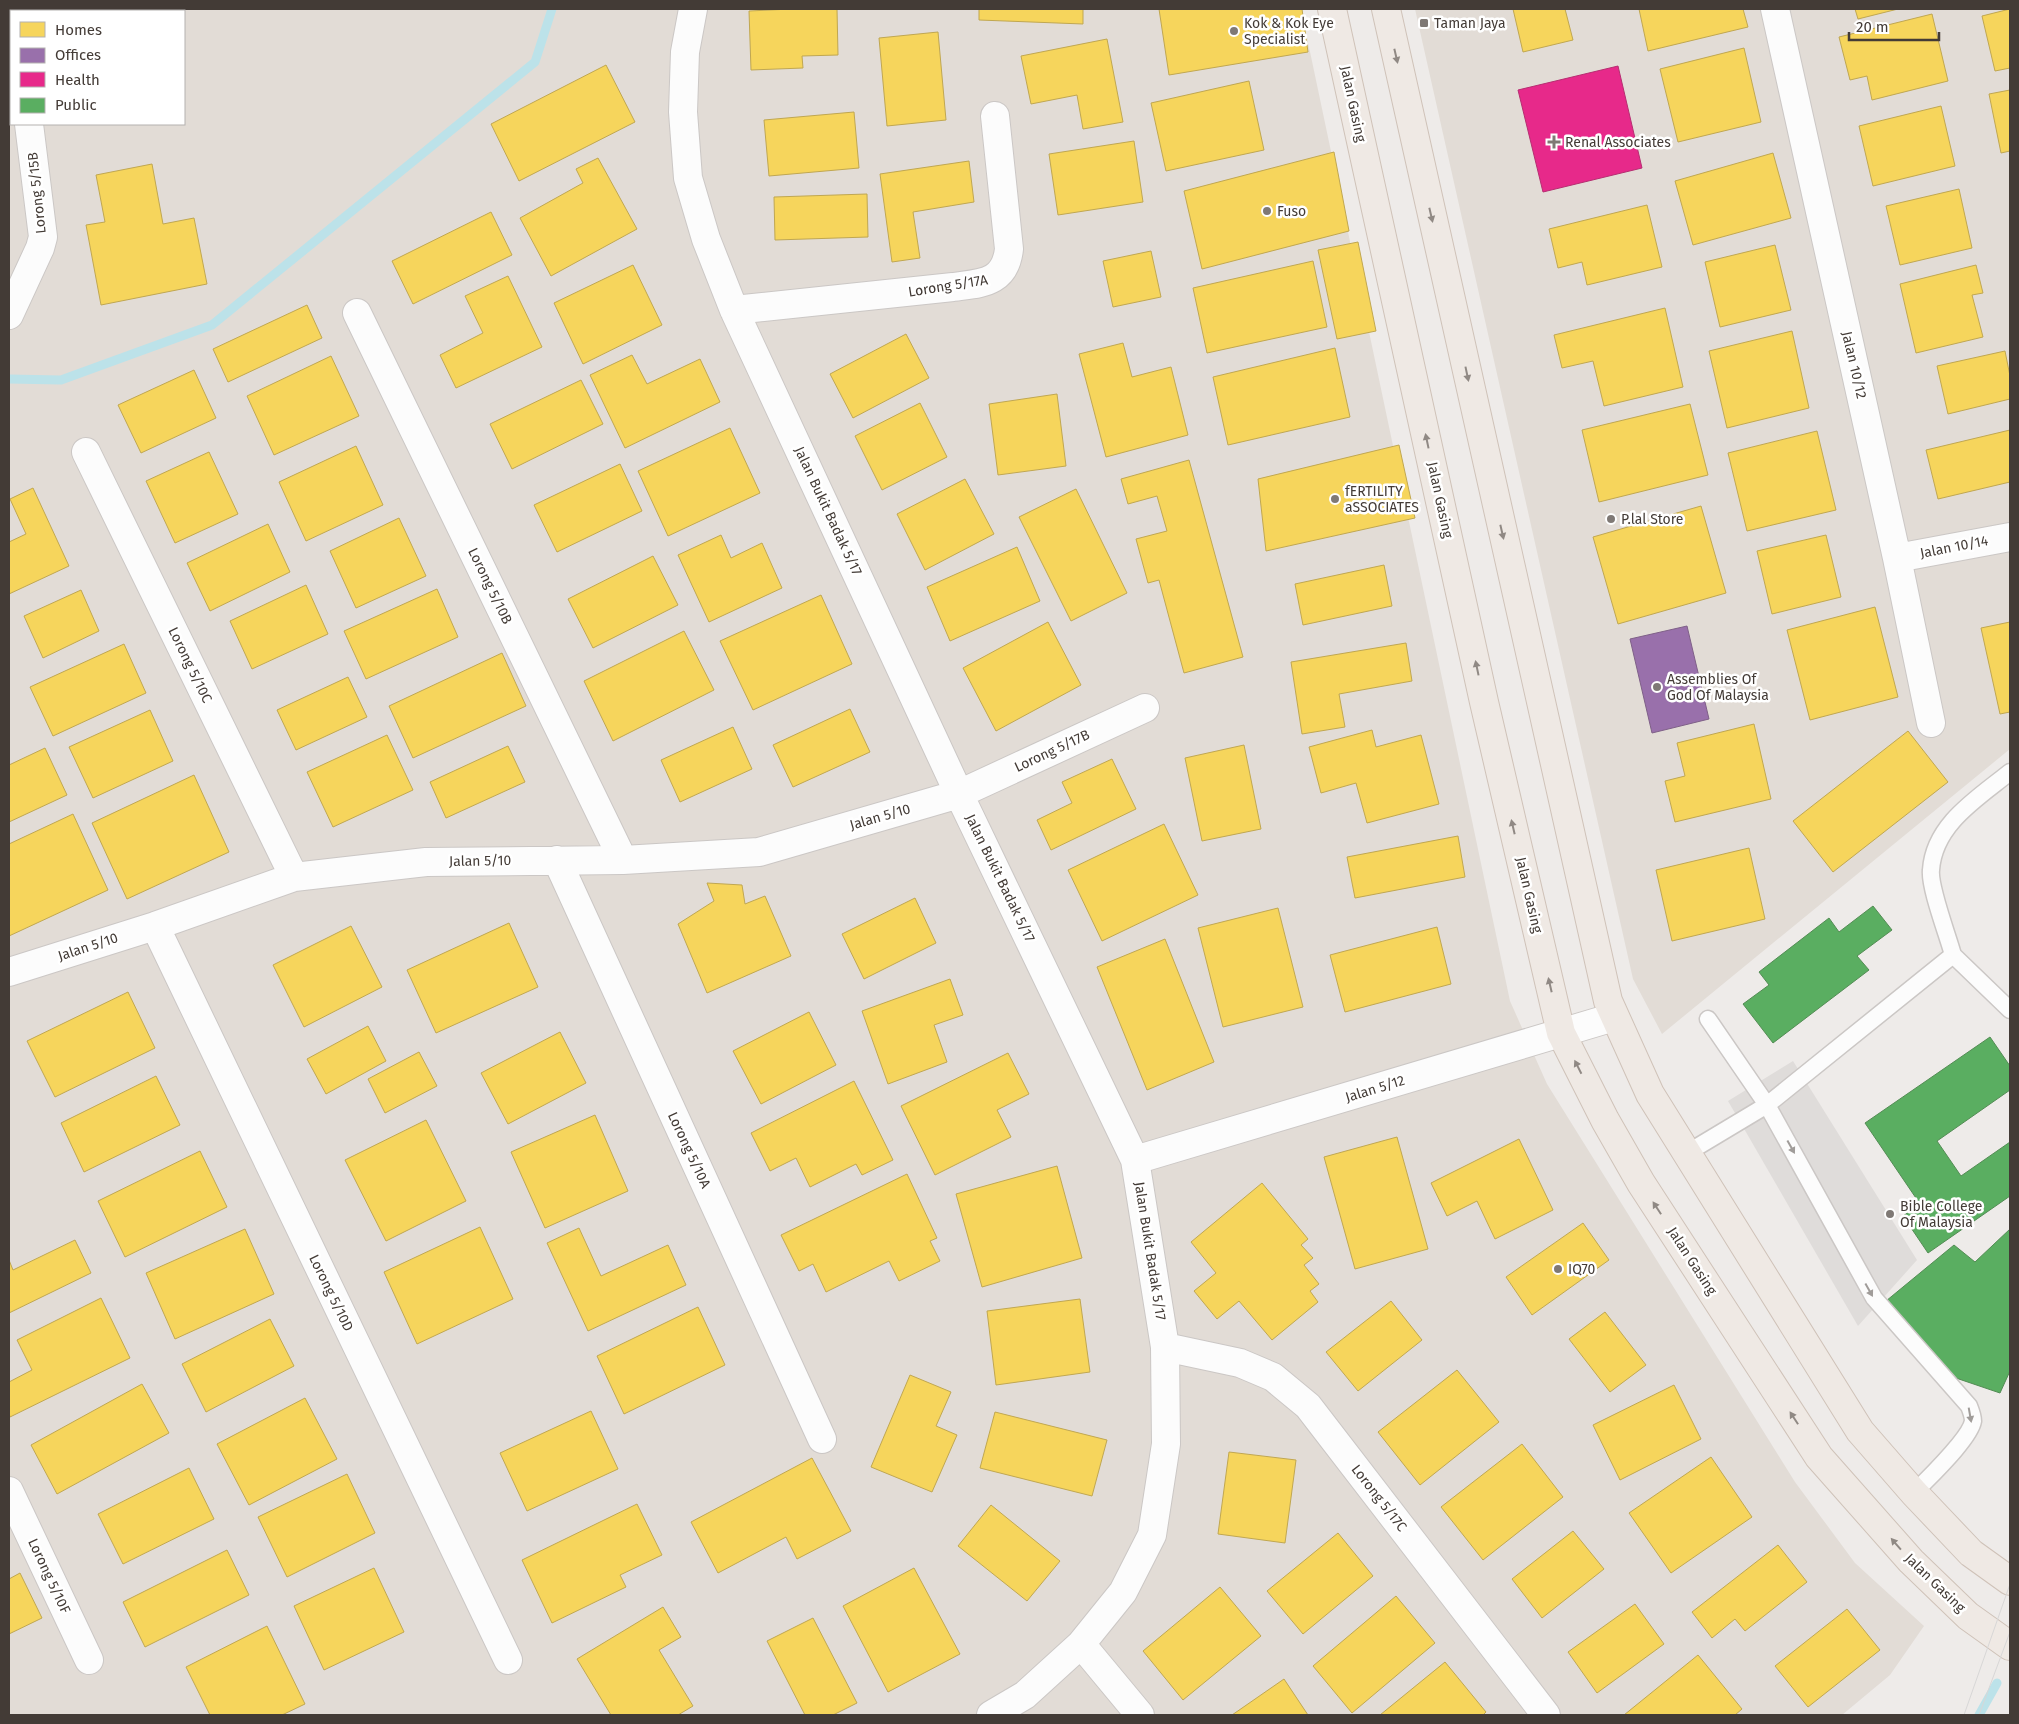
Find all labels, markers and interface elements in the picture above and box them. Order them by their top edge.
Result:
legend [10,10,185,125]
scale bar [1849,10,1939,42]
place label: Kok & Kok Eye Specialist [1244,15,1334,48]
place label: Taman Jaya [1434,15,1506,32]
marker: Taman Jaya [1418,17,1430,29]
text: 20 m [1856,18,1889,36]
text: Homes [55,21,102,39]
marker: Kok & Kok Eye Specialist [1228,25,1240,37]
text: Offices [55,46,101,64]
one-way arrow [1392,49,1400,64]
street label: Jalan Gasing [1337,64,1370,144]
text: Health [55,71,100,89]
text: Public [55,96,97,114]
place label: Renal Associates [1565,134,1671,151]
marker: Renal Associates [1547,135,1561,149]
street label: Lorong 5/15B [24,151,50,235]
place label: Fuso [1277,203,1306,220]
marker: Fuso [1261,205,1273,217]
one-way arrow [1428,207,1436,223]
street label: Lorong 5/17A [907,271,989,301]
street label: Jalan 10/12 [1838,330,1870,400]
one-way arrow [1463,366,1471,381]
one-way arrow [1423,434,1431,449]
street label: Jalan Bukit Badak 5/17 [791,444,865,578]
street label: Jalan Gasing [1424,460,1457,540]
place label: fERTILITY aSSOCIATES [1345,483,1419,516]
marker: fERTILITY aSSOCIATES [1329,493,1341,505]
place label: P.lal Store [1621,511,1683,528]
marker: P.lal Store [1605,513,1617,525]
one-way arrow [1498,525,1506,540]
street label: Jalan 10/14 [1918,532,1990,562]
street label: Lorong 5/10B [464,545,516,627]
street label: Lorong 5/10C [164,624,216,706]
one-way arrow [1472,660,1480,676]
place label: Assemblies Of God Of Malaysia [1667,671,1769,704]
marker: Assemblies Of God Of Malaysia [1651,681,1663,693]
street label: Lorong 5/17B [1012,726,1092,776]
street label: Jalan 5/10 [848,800,912,834]
street label: Jalan Bukit Badak 5/17 [962,811,1038,945]
one-way arrow [1509,819,1517,834]
street label: Jalan 5/10 [449,852,512,870]
street label: Jalan Gasing [1512,855,1546,935]
street label: Jalan 5/10 [56,929,120,965]
one-way arrow [1546,978,1554,993]
one-way arrow [1574,1060,1582,1074]
street label: Jalan 5/12 [1343,1072,1407,1106]
street label: Lorong 5/10A [664,1109,714,1191]
one-way arrow [1786,1141,1795,1154]
street label: Jalan Bukit Badak 5/17 [1131,1180,1169,1322]
place label: Bible College Of Malaysia [1900,1198,1982,1231]
one-way arrow [1653,1201,1662,1215]
marker: Bible College Of Malaysia [1884,1208,1896,1220]
street label: Jalan Gasing [1664,1224,1721,1299]
street label: Lorong 5/10D [305,1252,357,1334]
place label: IQ70 [1568,1261,1596,1278]
marker: IQ70 [1552,1263,1564,1275]
one-way arrow [1865,1282,1873,1297]
one-way arrow [1967,1407,1975,1423]
one-way arrow [1789,1411,1798,1424]
street label: Lorong 5/17C [1348,1461,1411,1535]
street label: Lorong 5/10F [24,1536,74,1616]
one-way arrow [1890,1538,1902,1550]
street label: Jalan Gasing [1901,1550,1969,1617]

